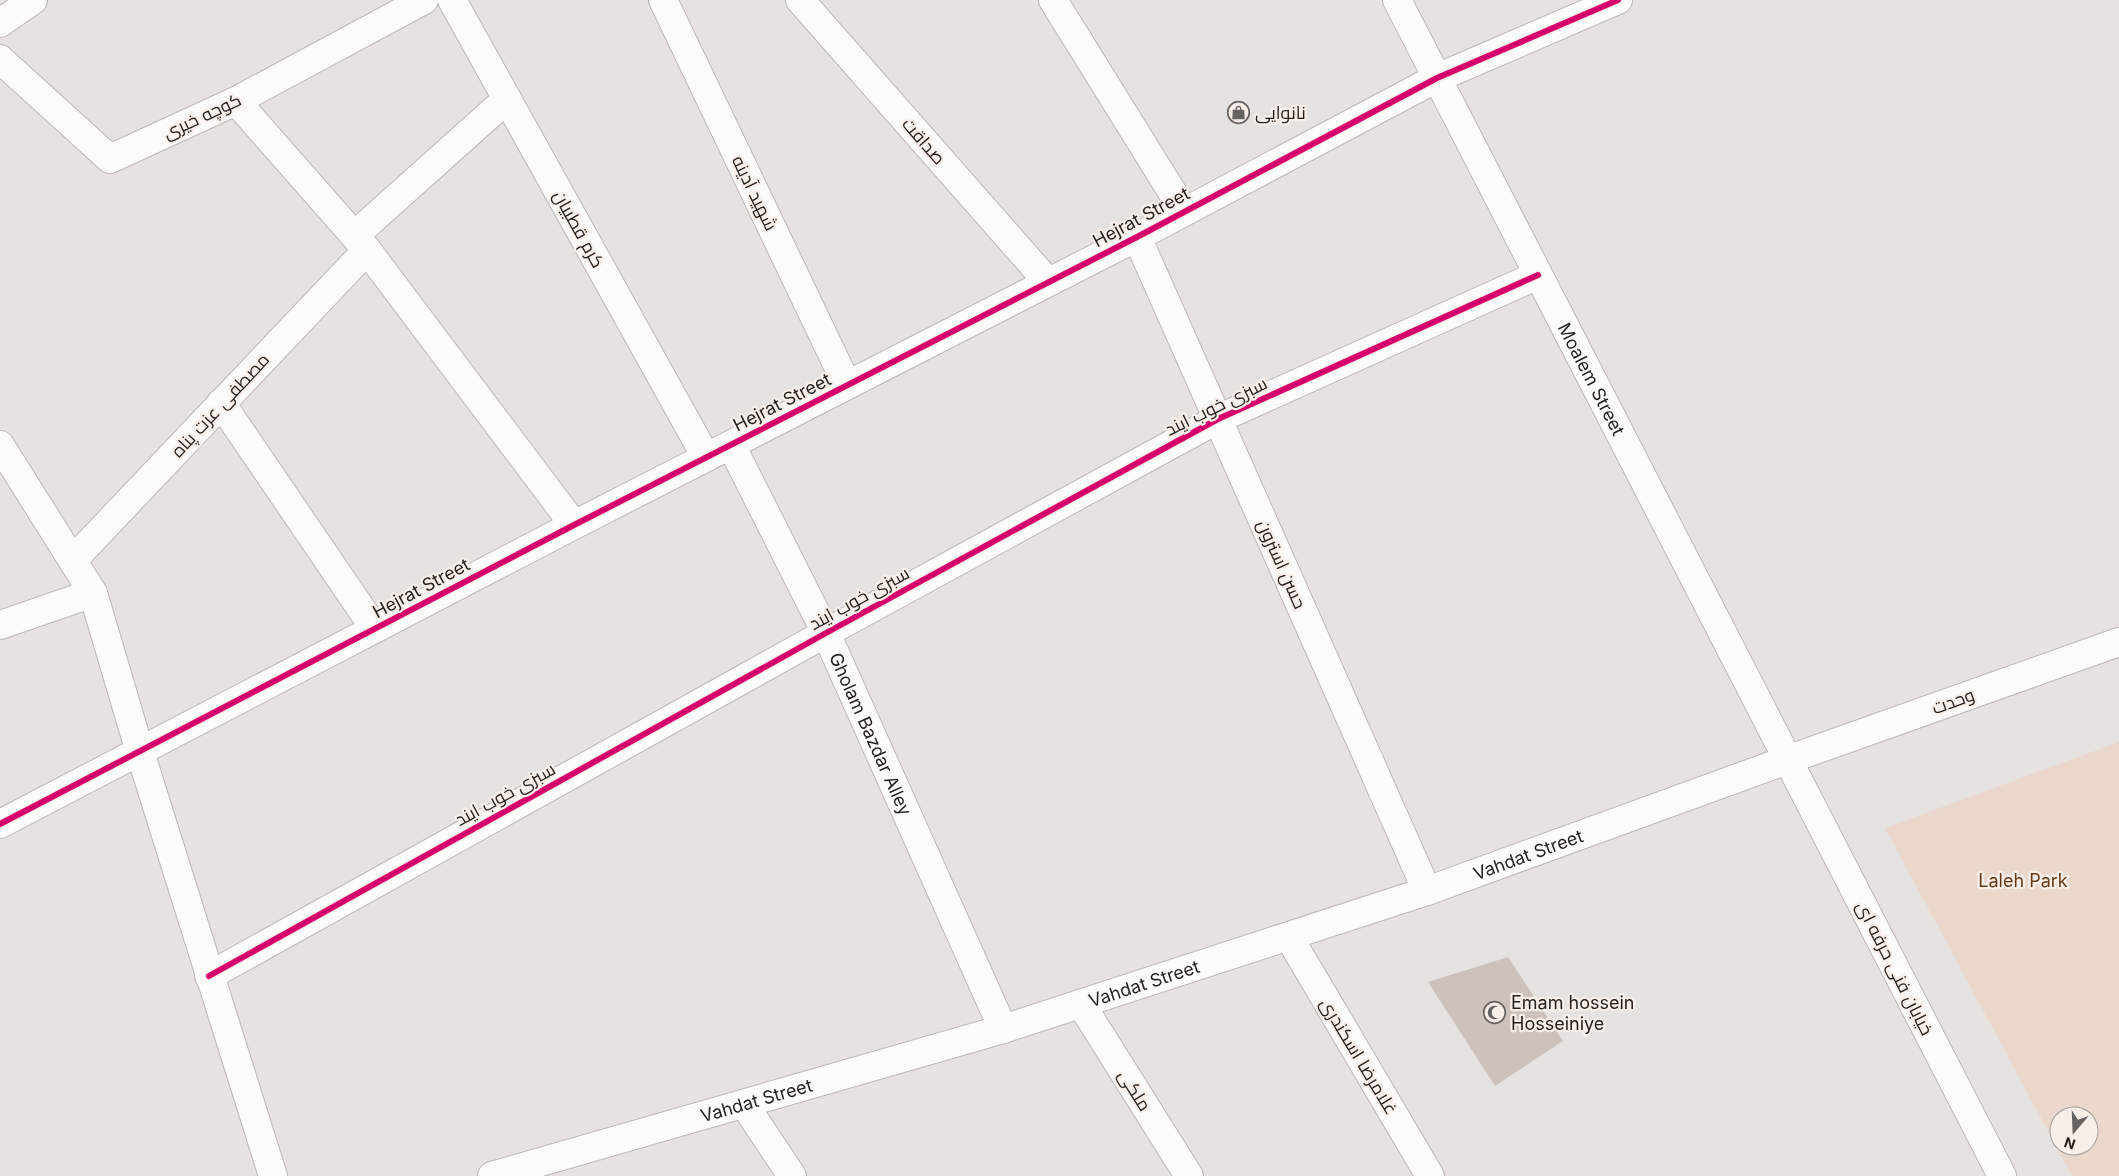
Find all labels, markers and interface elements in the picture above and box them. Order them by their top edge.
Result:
street label: کوچه خیری [160,89,245,145]
shop icon: نانوایی [1227,100,1251,124]
place label: نانوایی [1255,102,1306,124]
street label: صداقت [898,113,950,169]
street label: شهید آدینه [727,152,782,234]
street label: Hejrat Street [1089,183,1193,251]
street label: کرم قطبیان [547,187,609,272]
street label: Moalem Street [1554,319,1630,439]
street label: مصطفی عزت پناه [167,349,275,463]
street label: Hejrat Street [730,368,834,436]
street label: سبزی خوب ایند [1162,372,1271,441]
street label: حسن استرون [1252,516,1311,612]
street label: Hejrat Street [369,554,473,622]
street label: سبزی خوب ایند [805,562,913,635]
street label: Gholam Bazdar Alley [826,649,917,818]
street label: وحدت [1929,684,1977,719]
street label: سبزی خوب ایند [451,758,559,831]
street label: Vahdat Street [1470,825,1586,884]
park label: Laleh Park [1978,870,2068,891]
street label: خیابان فنی حرفه ای [1851,897,1938,1039]
street label: Vahdat Street [1086,955,1202,1011]
place label: Emam hossein Hosseiniye [1511,992,1634,1034]
street label: غلامرضا اسکندری [1315,994,1402,1119]
mosque icon: Emam hossein Hosseiniye [1483,1000,1507,1024]
street label: ملکی [1113,1065,1156,1115]
street label: Vahdat Street [698,1074,815,1126]
north arrow [2049,1106,2099,1156]
text: N [2062,1134,2077,1154]

